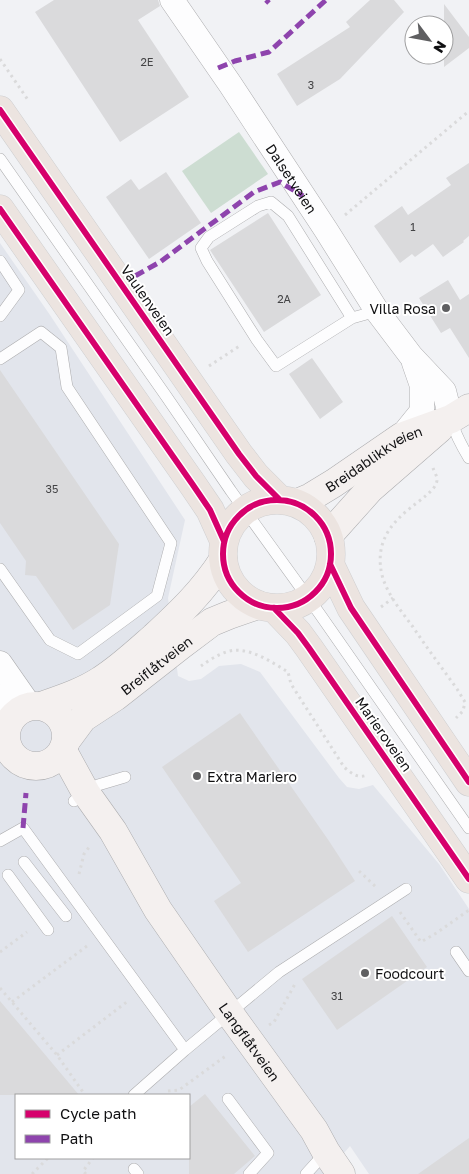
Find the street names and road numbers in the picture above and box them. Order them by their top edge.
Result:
street label: Dalsetveien [263,140,321,216]
street label: Vaulenveien [118,262,178,338]
street label: Breidablikkveien [322,422,424,495]
street label: Breiflåtveien [117,632,195,698]
street label: Marieroveien [352,694,416,774]
street label: Langflåtveien [216,999,284,1084]

